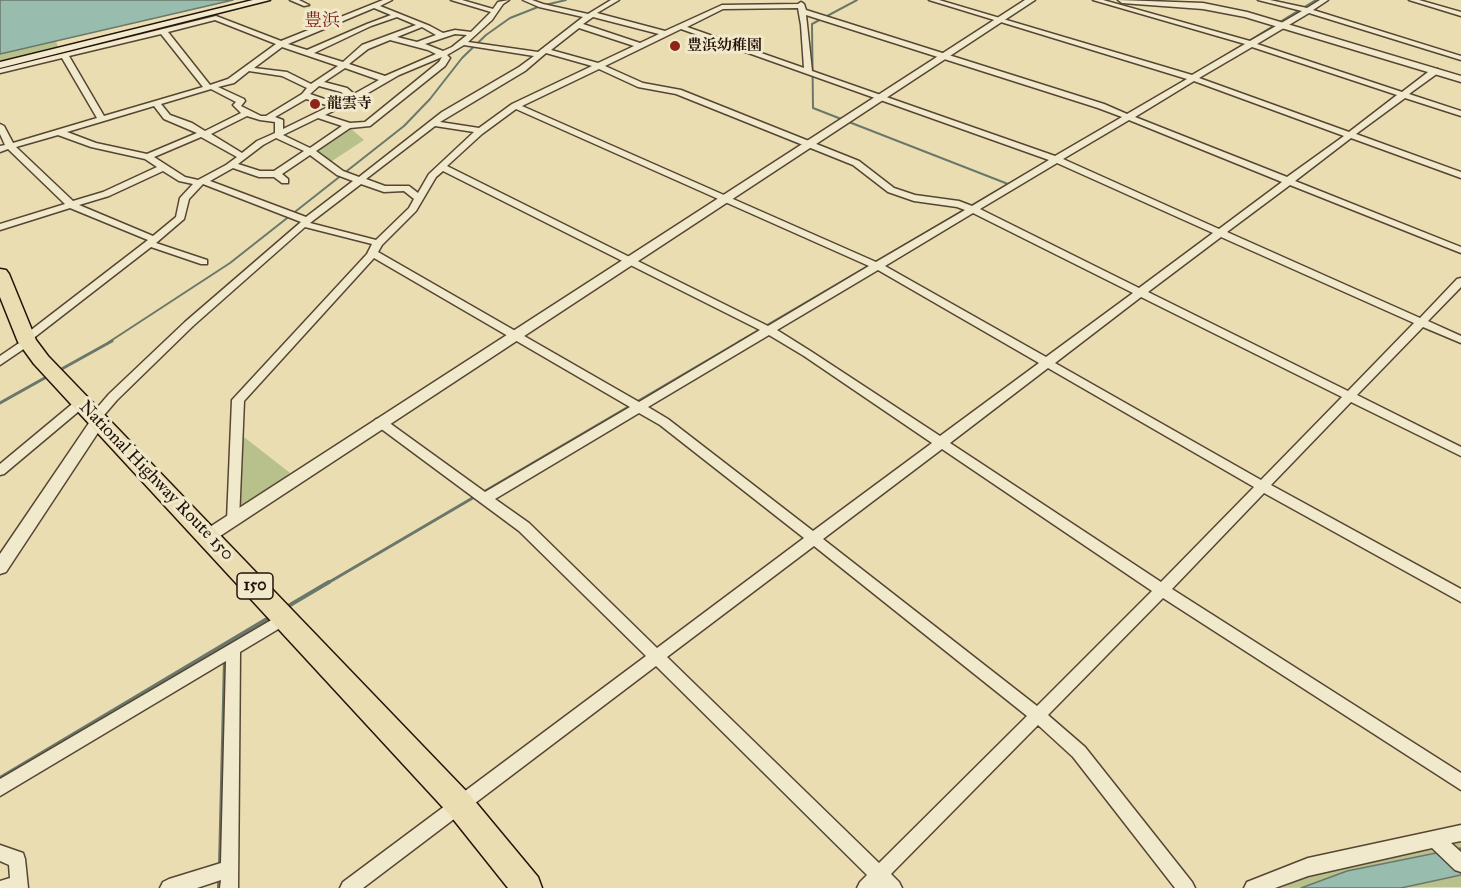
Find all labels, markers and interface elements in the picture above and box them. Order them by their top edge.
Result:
district label: 豊浜 [304,11,340,33]
place label: 豊浜幼稚園 [687,37,762,55]
marker: 豊浜幼稚園 [668,39,682,53]
place label: 龍雲寺 [327,95,372,113]
marker: 龍雲寺 [308,97,322,111]
street label: National Highway Route 150 [74,397,238,565]
road number: 150 [237,573,273,599]

